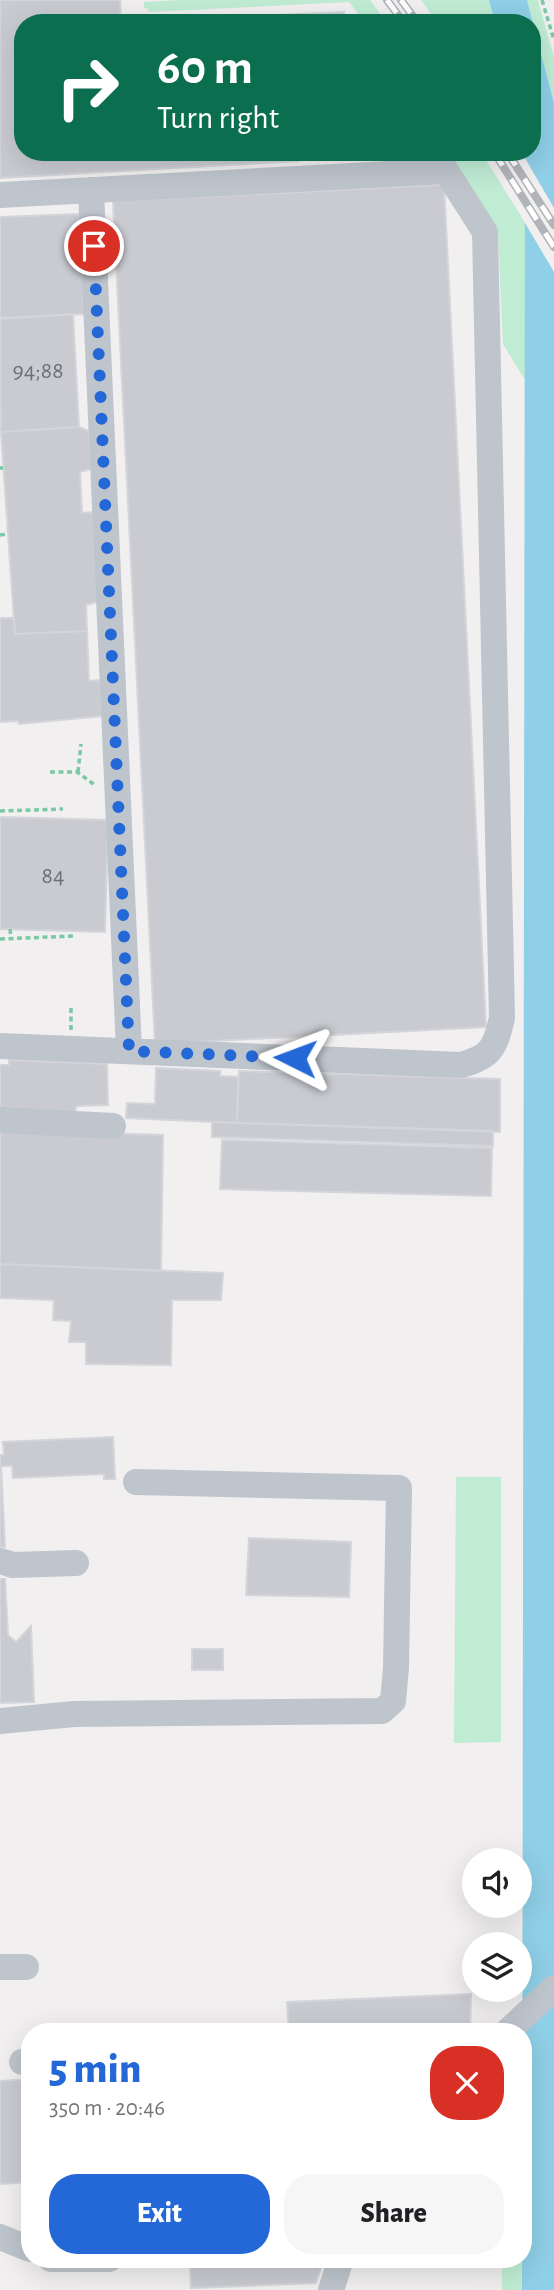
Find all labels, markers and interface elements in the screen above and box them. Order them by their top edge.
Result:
icon: right [42,42,133,133]
text: 60 m [157,44,253,93]
text: Turn right [157,102,279,134]
pin [64,216,124,276]
icon: arrive [75,227,113,265]
house number: 94;88 [12,359,64,383]
house number: 84 [42,864,64,888]
position arrow [258,1021,332,1095]
map controls [462,1848,532,2002]
button: sound [462,1848,532,1918]
button: layers [462,1932,532,2002]
button: close [430,2046,504,2120]
text: 5 min [49,2048,141,2090]
text: 350 m · 20:46 [49,2097,165,2120]
button: Exit [49,2174,270,2254]
button: Share [284,2174,504,2254]

